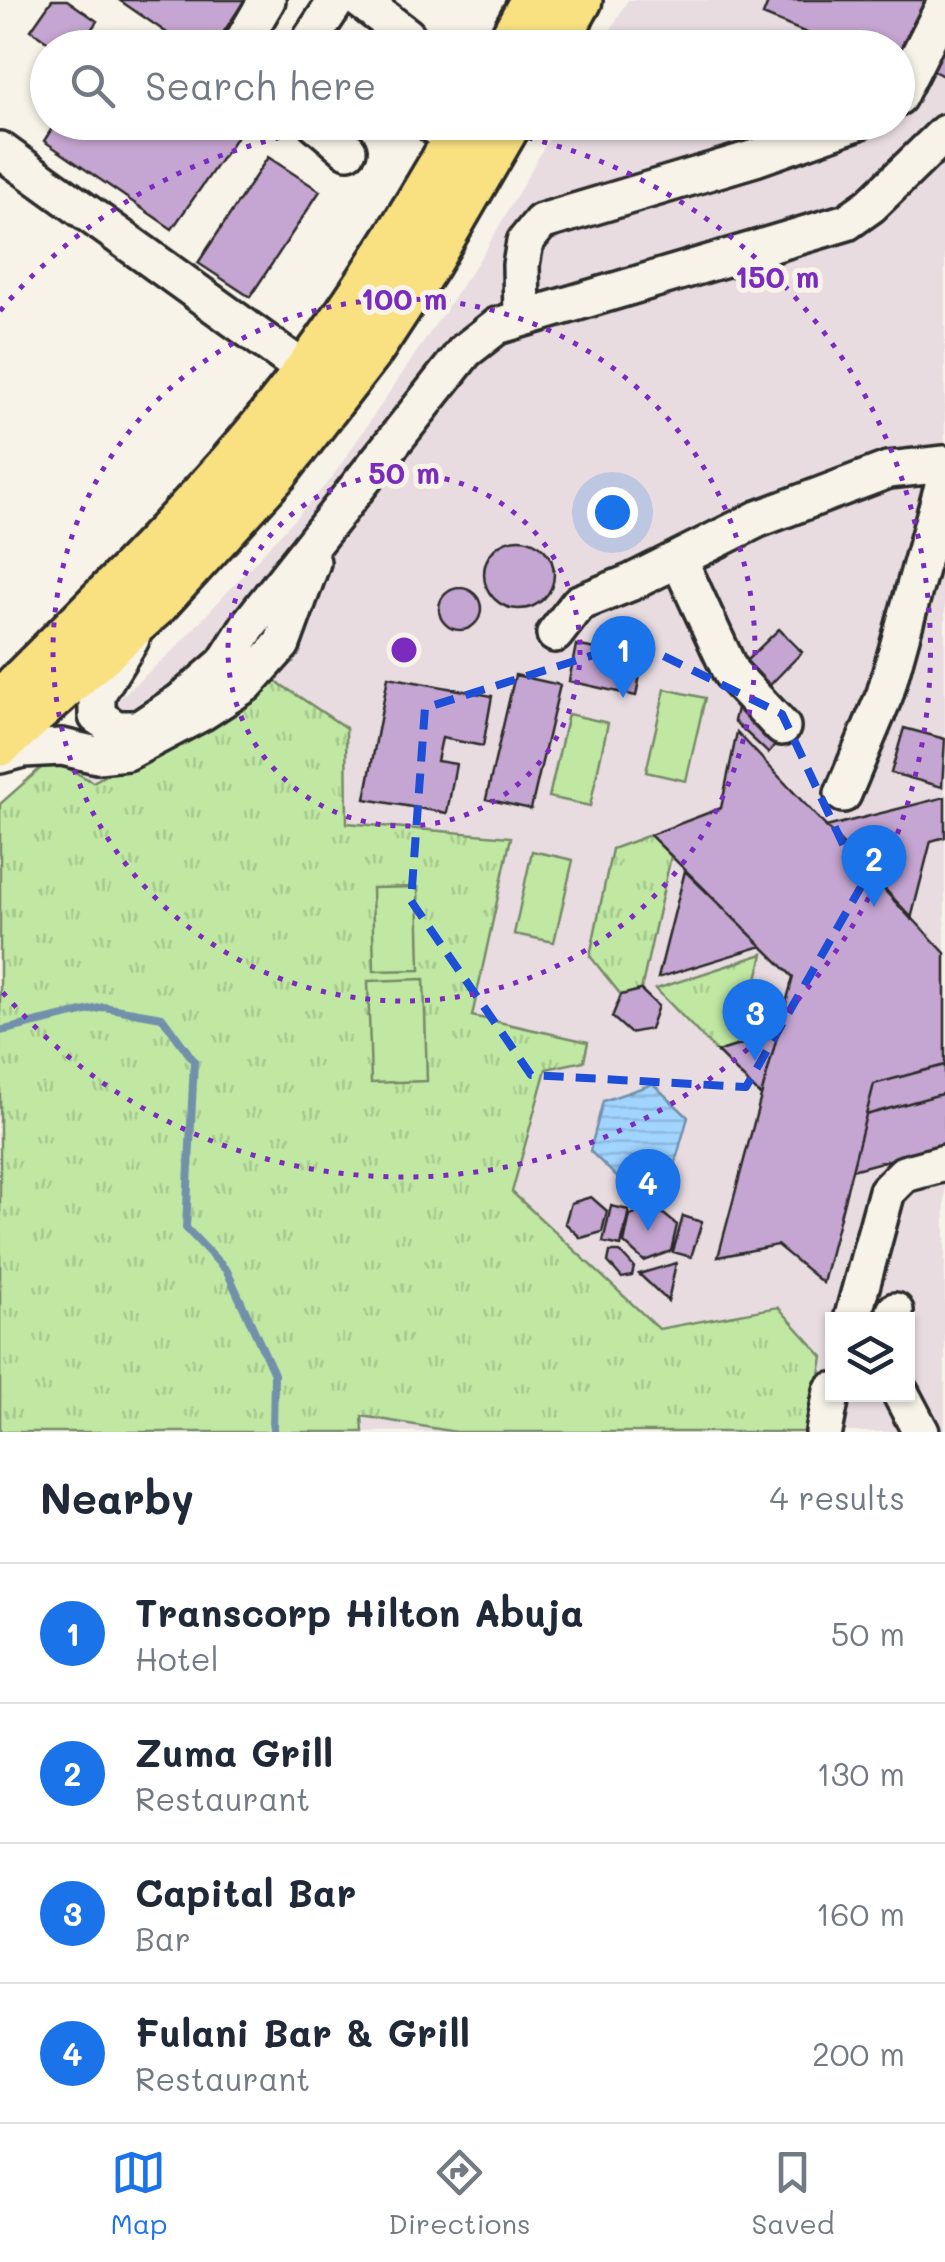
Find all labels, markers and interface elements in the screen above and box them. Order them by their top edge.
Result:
search box [30,30,915,140]
icon: search [65,58,120,113]
text: Search here [145,60,376,110]
text: 150 m [735,256,819,296]
text: 100 m [361,278,447,318]
text: 50 m [368,452,440,492]
your location [587,487,638,538]
pin: 1 [590,616,656,698]
centre of rings [386,632,422,668]
pin: 2 [842,824,906,907]
pin: 3 [722,978,788,1061]
pin: 4 [616,1148,680,1231]
map controls [825,1312,915,1402]
button: layers [825,1312,915,1402]
text: Nearby [40,1470,194,1525]
text: 4 results [769,1476,905,1518]
text: Transcorp Hilton Abuja [135,1587,584,1637]
text: 1 [65,1612,80,1654]
text: 50 m [831,1612,905,1654]
text: Hotel [135,1637,219,1679]
text: Zuma Grill [135,1727,333,1777]
text: 2 [64,1752,81,1794]
text: 130 m [816,1752,905,1794]
text: Restaurant [135,1777,310,1819]
text: Capital Bar [135,1867,356,1917]
text: 3 [63,1892,82,1934]
text: 160 m [816,1892,905,1934]
text: Bar [135,1917,191,1959]
text: Fulani Bar & Grill [135,2007,470,2057]
text: 4 [62,2032,83,2074]
text: 200 m [812,2032,905,2074]
text: Restaurant [135,2057,310,2099]
tab: Map [110,2145,167,2241]
tab: Directions [388,2145,531,2241]
tab: Saved [751,2145,835,2241]

